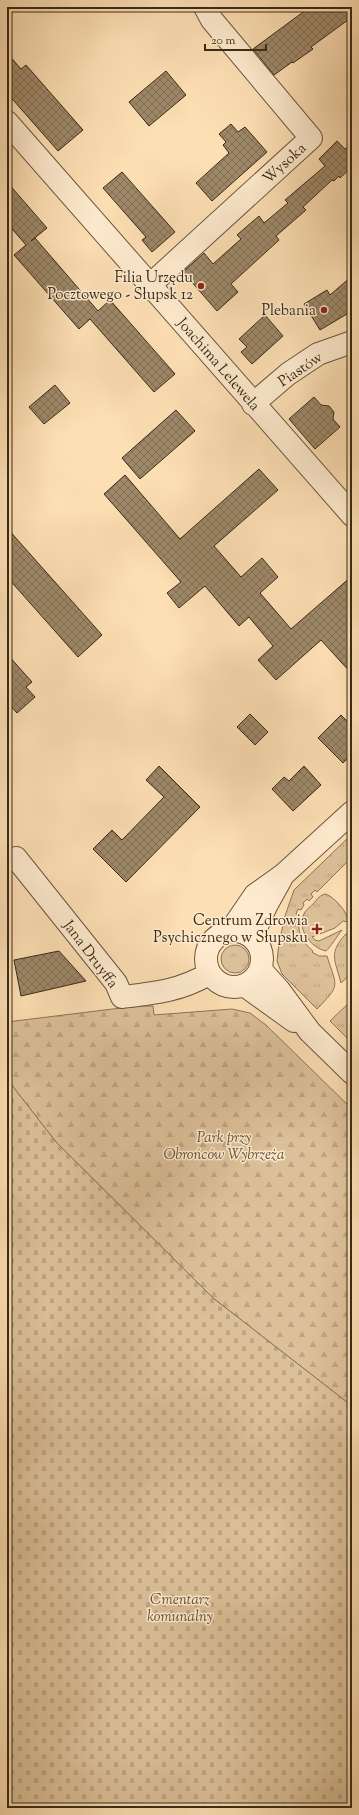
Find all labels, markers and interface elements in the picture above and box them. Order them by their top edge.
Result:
scale bar [205,26,266,52]
text: 20 m [211,32,236,50]
street label: Wysoka [259,139,312,189]
place label: Filia Urzędu Pocztowego - Słupsk 12 [47,268,193,306]
marker: Filia Urzędu Pocztowego - Słupsk 12 [196,281,206,291]
place label: Plebania [262,301,316,322]
marker: Plebania [319,305,329,315]
street label: Joachima Lelewela [171,313,264,416]
street label: Piastów [274,348,327,393]
place label: Centrum Zdrowia Psychicznego w Słupsku [153,911,308,949]
street label: Jana Druyffa [57,916,122,993]
marker: Centrum Zdrowia Psychicznego w Słupsku [311,923,323,935]
park label: Park przy Obrońców Wybrzeża [163,1128,285,1166]
park label: Cmentarz komunalny [147,1590,213,1628]

